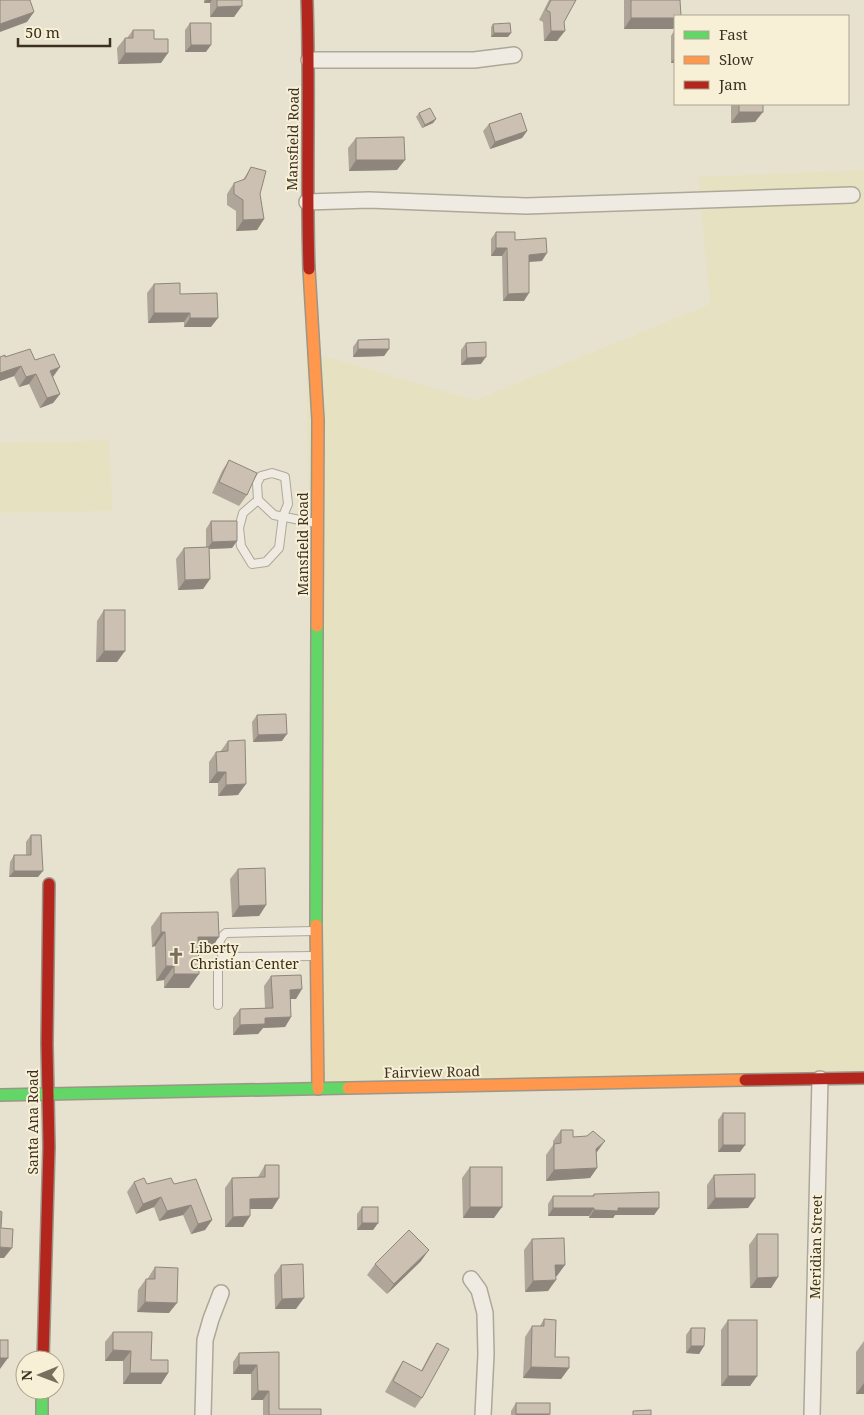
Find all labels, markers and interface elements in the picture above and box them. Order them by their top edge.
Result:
scale bar [18,15,110,47]
legend [674,15,849,105]
text: 50 m [25,22,60,42]
text: Fast [719,24,748,44]
text: Slow [719,49,753,69]
text: Jam [718,74,747,94]
street label: Mansfield Road [282,87,303,191]
street label: Mansfield Road [293,492,312,596]
place label: Liberty Christian Center [190,938,299,973]
church icon: Liberty Christian Center [166,946,186,966]
street label: Fairview Road [384,1061,481,1082]
street label: Santa Ana Road [23,1069,42,1175]
street label: Meridian Street [805,1195,826,1299]
north arrow [15,1350,65,1400]
text: N [17,1370,36,1381]

